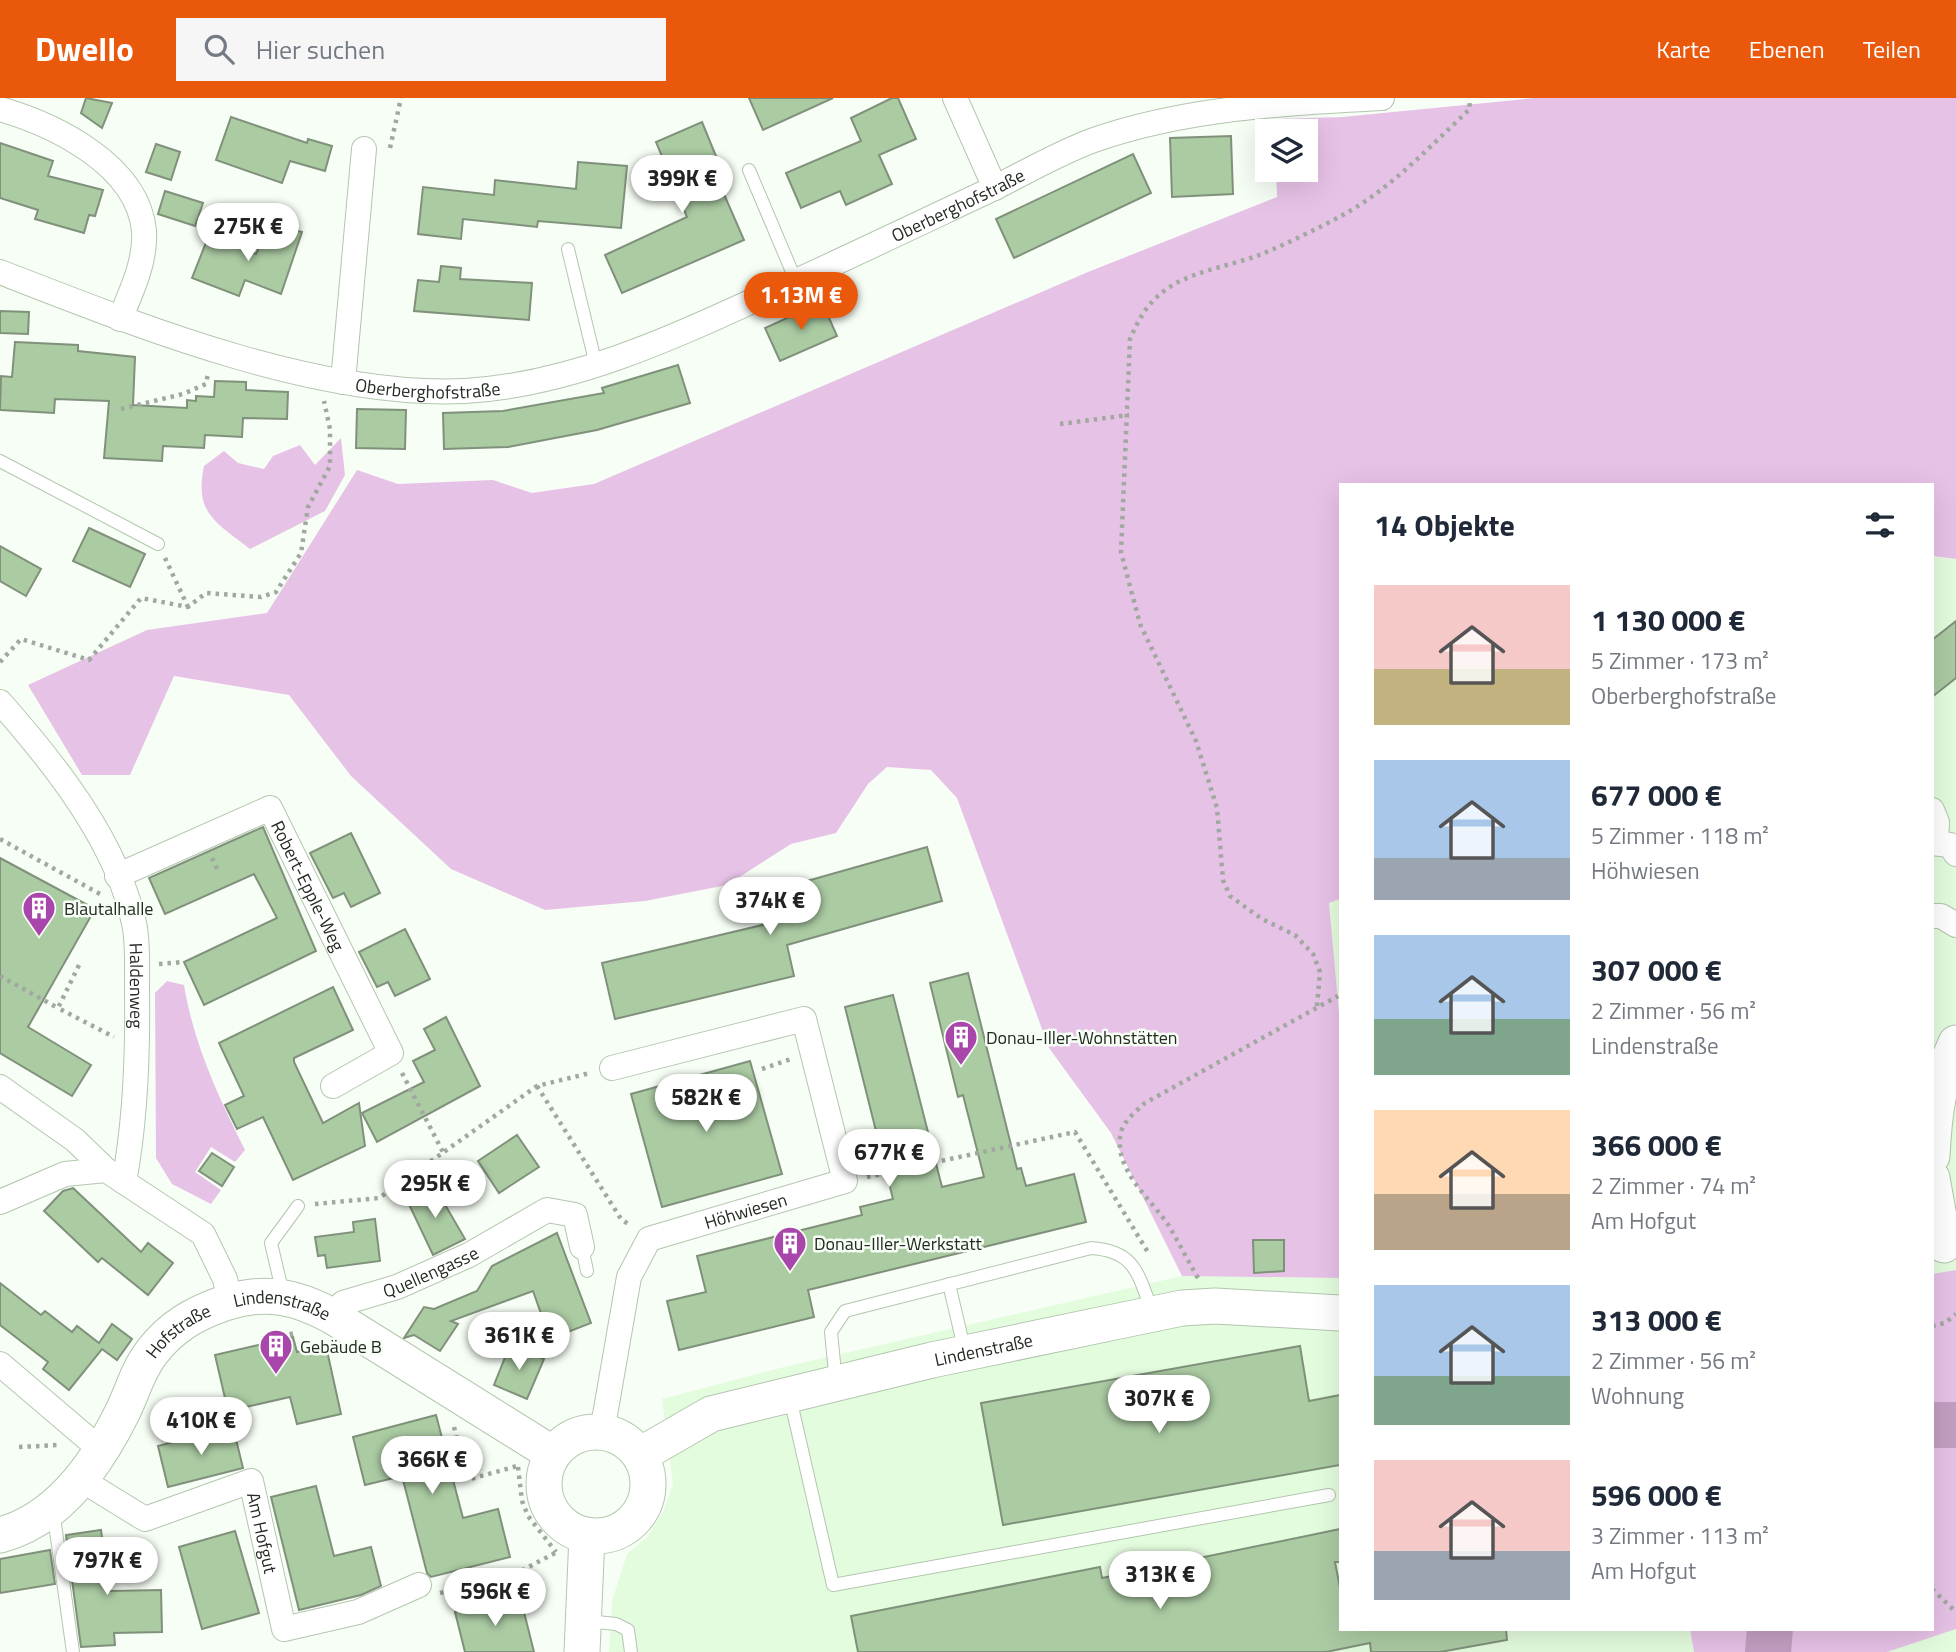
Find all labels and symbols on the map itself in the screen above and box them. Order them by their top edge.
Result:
pin: 399K € [625,156,739,215]
street label: Oberberghofstraße [887,161,1029,248]
pin: 275K € [191,204,305,263]
pin: 1.13M € [736,272,866,332]
street label: Oberberghofstraße [354,371,502,405]
street label: Robert-Epple-Weg [265,816,352,956]
pin: 374K € [713,878,827,937]
building icon: Blautalhalle [20,889,58,938]
place label: Blautalhalle [64,895,153,922]
street label: Haldenweg [123,942,151,1029]
building icon: Donau-Iller-Wohnstätten [942,1018,980,1067]
place label: Donau-Iller-Wohnstätten [986,1024,1178,1051]
pin: 582K € [649,1074,763,1134]
pin: 677K € [832,1130,946,1189]
pin: 295K € [378,1160,492,1220]
street label: Höhwiesen [701,1185,790,1235]
building icon: Donau-Iller-Werkstatt [771,1224,809,1273]
place label: Donau-Iller-Werkstatt [814,1230,983,1257]
street label: Quellengasse [380,1239,483,1304]
street label: Lindenstraße [230,1283,336,1327]
street label: Hofstraße [139,1297,215,1364]
pin: 361K € [462,1312,576,1372]
street label: Lindenstraße [932,1326,1035,1373]
building icon: Gebäude B [257,1327,295,1376]
place label: Gebäude B [300,1333,382,1360]
pin: 307K € [1102,1376,1216,1435]
pin: 410K € [144,1398,258,1457]
pin: 366K € [375,1436,489,1496]
street label: Am Hofgut [240,1490,285,1577]
pin: 797K € [50,1538,164,1597]
pin: 313K € [1103,1552,1217,1611]
pin: 596K € [438,1568,552,1628]

